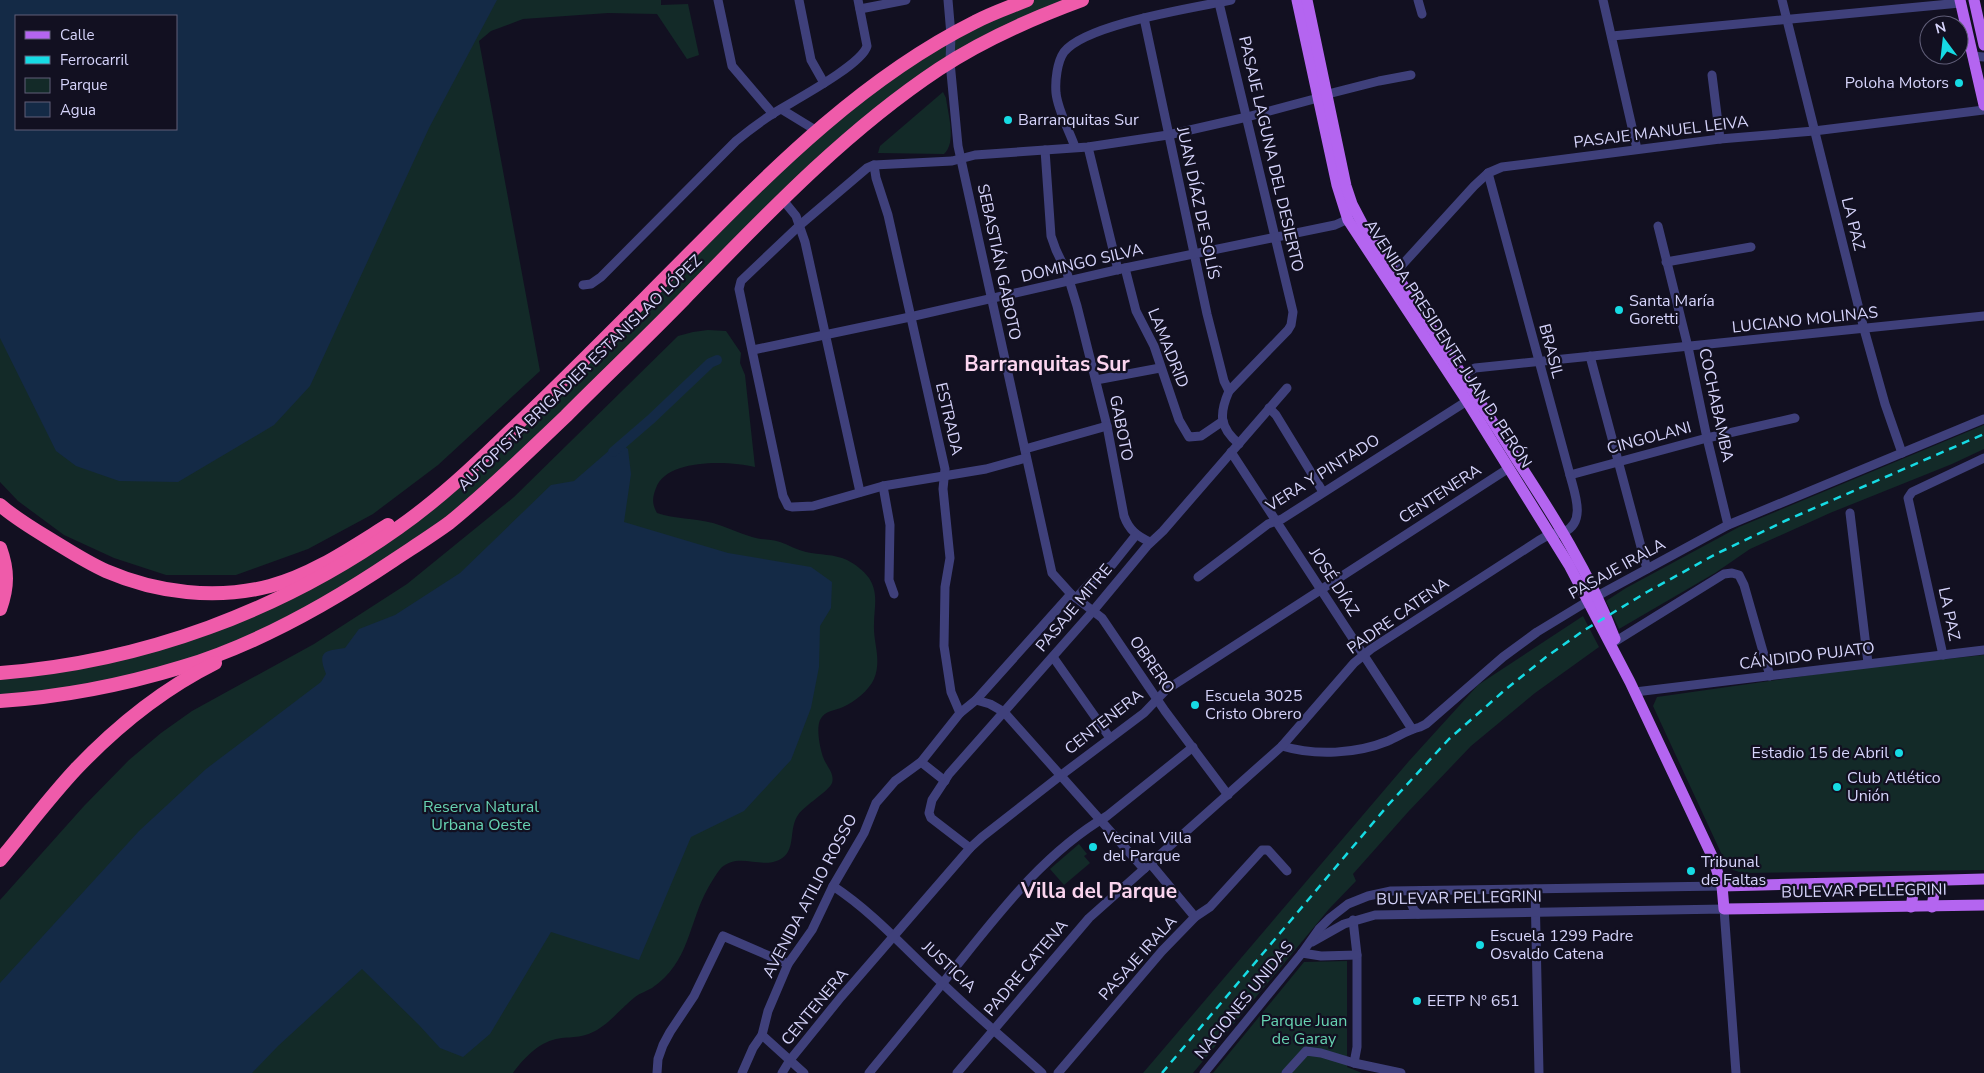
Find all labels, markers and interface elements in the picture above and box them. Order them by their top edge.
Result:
legend [15,15,178,130]
north arrow [1919,15,1969,65]
text: N [1933,17,1948,38]
text: Calle [60,25,95,45]
street label: PASAJE LAGUNA DEL DESIERTO [1233,34,1309,274]
text: Ferrocarril [60,50,129,70]
place label: Poloha Motors [1845,72,1949,94]
text: Parque [60,75,108,95]
marker: Poloha Motors [1953,77,1965,89]
text: Agua [60,100,96,120]
place label: Barranquitas Sur [1018,109,1139,131]
street label: PASAJE MANUEL LEIVA [1572,110,1750,154]
marker: Barranquitas Sur [1002,114,1014,126]
street label: JUAN DÍAZ DE SOLÍS [1171,124,1225,281]
street label: SEBASTIÁN GABOTO [972,182,1026,342]
street label: LA PAZ [1836,195,1870,253]
street label: AVENIDA PRESIDENTE JUAN D. PERÓN [1359,215,1537,473]
street label: DOMINGO SILVA [1019,238,1146,288]
street label: AUTOPISTA BRIGADIER ESTANISLAO LÓPEZ [453,250,707,496]
place label: Santa María Goretti [1629,290,1715,330]
street label: LUCIANO MOLINAS [1731,301,1879,339]
marker: Santa María Goretti [1613,304,1625,316]
street label: LAMADRID [1142,305,1194,391]
street label: BRASIL [1533,321,1569,381]
street label: COCHABAMBA [1693,346,1739,464]
district label: Barranquitas Sur [964,350,1130,378]
street label: ESTRADA [930,381,968,458]
street label: GABOTO [1104,393,1138,463]
street label: CINGOLANI [1604,416,1694,460]
street label: VERA Y PINTADO [1261,429,1384,517]
street label: CENTENERA [1394,459,1486,529]
street label: PASAJE IRALA [1565,533,1670,605]
street label: JOSÉ DÍAZ [1303,543,1365,621]
street label: PASAJE MITRE [1031,559,1117,657]
street label: PADRE CATENA [1343,572,1454,659]
street label: LA PAZ [1933,585,1965,643]
street label: OBRERO [1124,632,1180,698]
street label: CÁNDIDO PUJATO [1738,637,1876,675]
street label: CENTENERA [1060,684,1148,760]
place label: Escuela 3025 Cristo Obrero [1205,685,1303,725]
marker: Escuela 3025 Cristo Obrero [1189,699,1201,711]
place label: Estadio 15 de Abril [1752,742,1889,764]
marker: Estadio 15 de Abril [1893,747,1905,759]
place label: Club Atlético Unión [1847,767,1941,807]
marker: Club Atlético Unión [1831,781,1843,793]
park label: Reserva Natural Urbana Oeste [423,796,539,836]
street label: AVENIDA ATILIO ROSSO [757,810,863,982]
place label: Vecinal Villa del Parque [1102,827,1192,867]
marker: Vecinal Villa del Parque [1087,841,1099,853]
place label: Tribunal de Faltas [1701,851,1766,891]
marker: Tribunal de Faltas [1685,865,1697,877]
district label: Villa del Parque [1020,877,1177,905]
street label: BULEVAR PELLEGRINI [1781,879,1947,903]
street label: BULEVAR PELLEGRINI [1376,886,1542,910]
street label: PASAJE IRALA [1094,911,1182,1005]
street label: PADRE CATENA [979,915,1073,1021]
place label: Escuela 1299 Padre Osvaldo Catena [1490,925,1633,965]
street label: JUSTICIA [916,936,981,998]
street label: NACIONES UNIDAS [1189,936,1299,1064]
marker: Escuela 1299 Padre Osvaldo Catena [1474,939,1486,951]
street label: CENTENERA [776,964,854,1050]
place label: EETP Nº 651 [1427,990,1520,1012]
marker: EETP Nº 651 [1411,995,1423,1007]
park label: Parque Juan de Garay [1261,1010,1347,1050]

